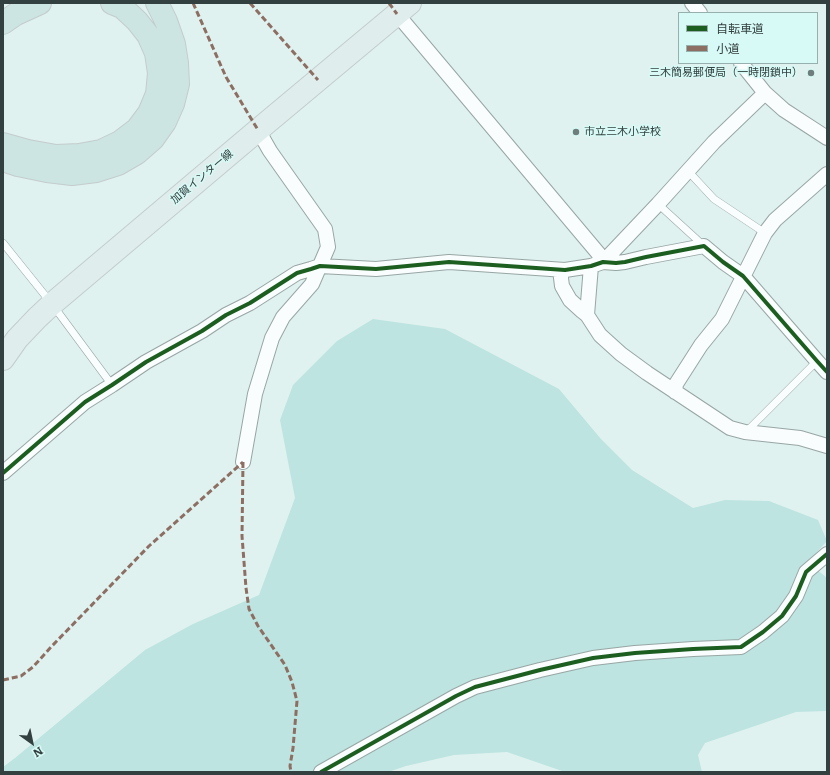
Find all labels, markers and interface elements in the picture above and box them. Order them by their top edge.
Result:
legend [678,12,818,64]
text: 自転車道 [716,19,764,37]
text: 小道 [716,39,740,57]
place label: 三木簡易郵便局（一時閉鎖中） [649,66,803,80]
marker: 三木簡易郵便局（一時閉鎖中） [806,68,816,78]
place label: 市立三木小学校 [584,125,661,139]
marker: 市立三木小学校 [571,127,581,137]
street label: 加賀インター線 [168,147,236,207]
north arrow [12,723,52,763]
text: N [30,744,47,762]

